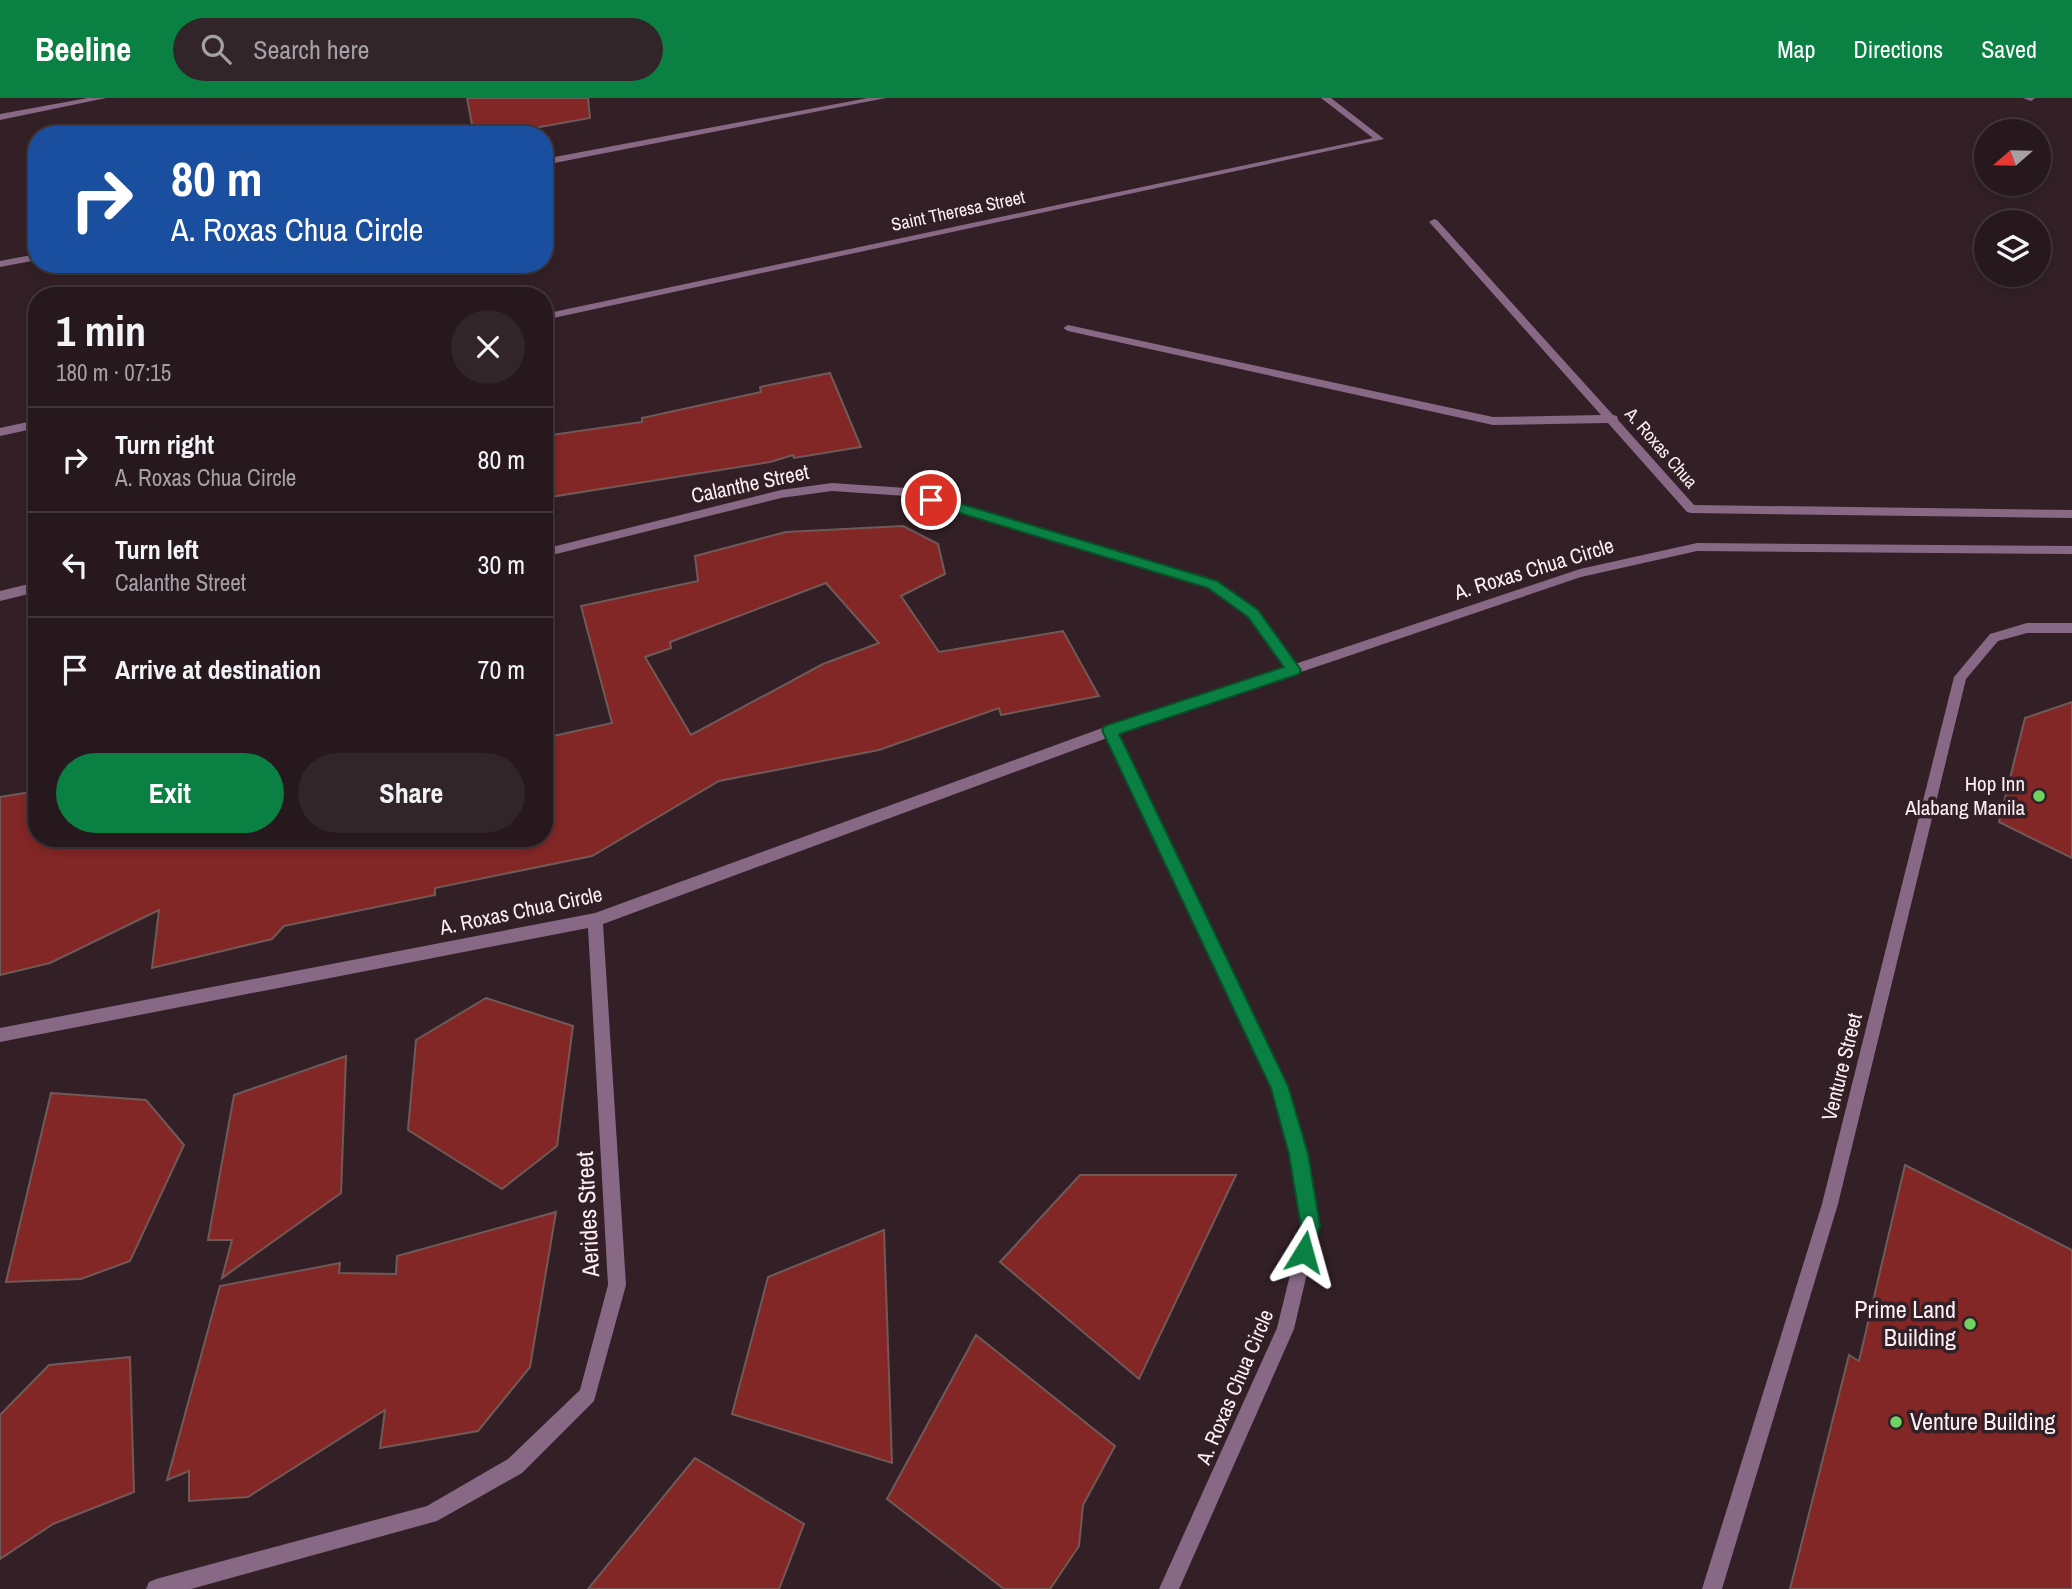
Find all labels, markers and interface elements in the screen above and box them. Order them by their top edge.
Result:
search box [173,18,663,81]
text: Beeline [35,27,131,71]
icon: search [197,30,235,68]
text: Search here [253,32,369,67]
text: Map [1777,33,1815,65]
text: Directions [1853,33,1943,65]
text: Saved [1981,33,2037,65]
north arrow [1974,119,2051,196]
map controls [1974,119,2051,287]
text: 80 m [171,145,263,211]
icon: right [56,154,147,245]
street label: Saint Theresa Street [889,184,1027,237]
text: A. Roxas Chua Circle [171,208,423,251]
button: layers [1974,210,2051,287]
text: 1 min [56,303,146,359]
button: close [451,310,525,384]
text: 180 m · 07:15 [56,357,171,388]
street label: A. Roxas Chua [1619,401,1703,493]
text: Turn right [115,427,214,462]
icon: right [56,441,94,479]
text: 80 m [478,442,525,477]
street label: Calanthe Street [688,457,812,510]
text: A. Roxas Chua Circle [115,462,296,493]
pin [901,470,961,530]
icon: arrive [912,481,950,519]
street label: A. Roxas Chua Circle [1449,530,1617,607]
text: Turn left [115,532,199,567]
icon: left [56,546,94,584]
text: 30 m [478,547,525,582]
text: Calanthe Street [115,567,246,598]
icon: arrive [56,651,94,689]
text: Arrive at destination [115,652,321,687]
text: 70 m [478,652,525,687]
button: Exit [56,753,284,833]
button: Share [298,753,525,833]
place label: Hop Inn Alabang Manila [1904,769,2025,822]
marker: Hop Inn Alabang Manila [2031,788,2047,804]
street label: A. Roxas Chua Circle [436,879,605,942]
street label: Venture Street [1814,1010,1869,1124]
street label: Aerides Street [568,1150,606,1279]
position arrow [1267,1215,1341,1289]
place label: Prime Land Building [1854,1293,1956,1353]
street label: A. Roxas Chua Circle [1188,1305,1280,1470]
marker: Prime Land Building [1962,1316,1978,1332]
place label: Venture Building [1910,1405,2056,1437]
marker: Venture Building [1888,1414,1904,1430]

